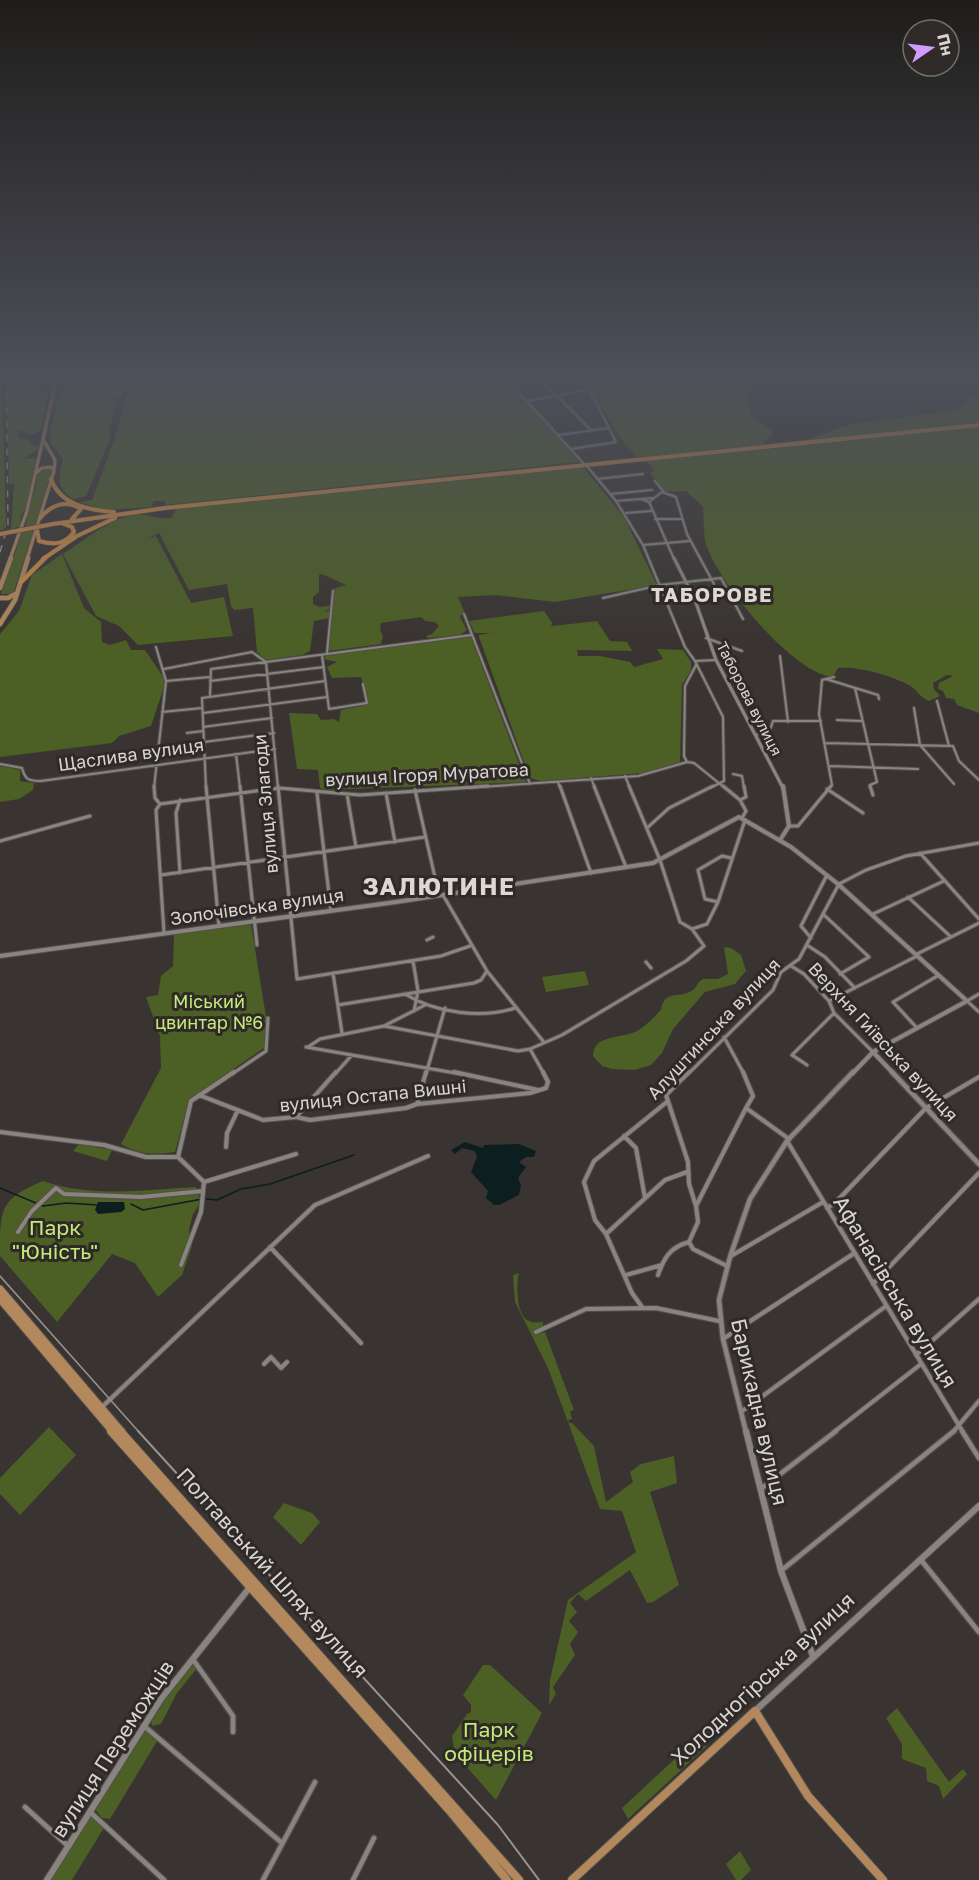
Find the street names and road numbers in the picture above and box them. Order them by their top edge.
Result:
street label: Таборова вулиця [713,639,786,759]
street label: Щаслива вулиця [57,733,205,775]
street label: вулиця Злагоди [248,734,282,875]
street label: вулиця Ігоря Муратова [325,758,529,790]
street label: Золочівська вулиця [169,883,345,929]
street label: Алуштинська вулиця [642,953,784,1104]
street label: Верхня Гиївська вулиця [804,957,963,1125]
street label: вулиця Остапа Вишні [278,1074,467,1116]
street label: Афанасівська вулиця [828,1191,964,1392]
street label: Барикадна вулиця [726,1316,794,1508]
street label: Полтавський Шлях вулиця [171,1462,374,1683]
street label: Холодногірська вулиця [665,1586,859,1770]
street label: вулиця Переможців [45,1655,179,1842]

